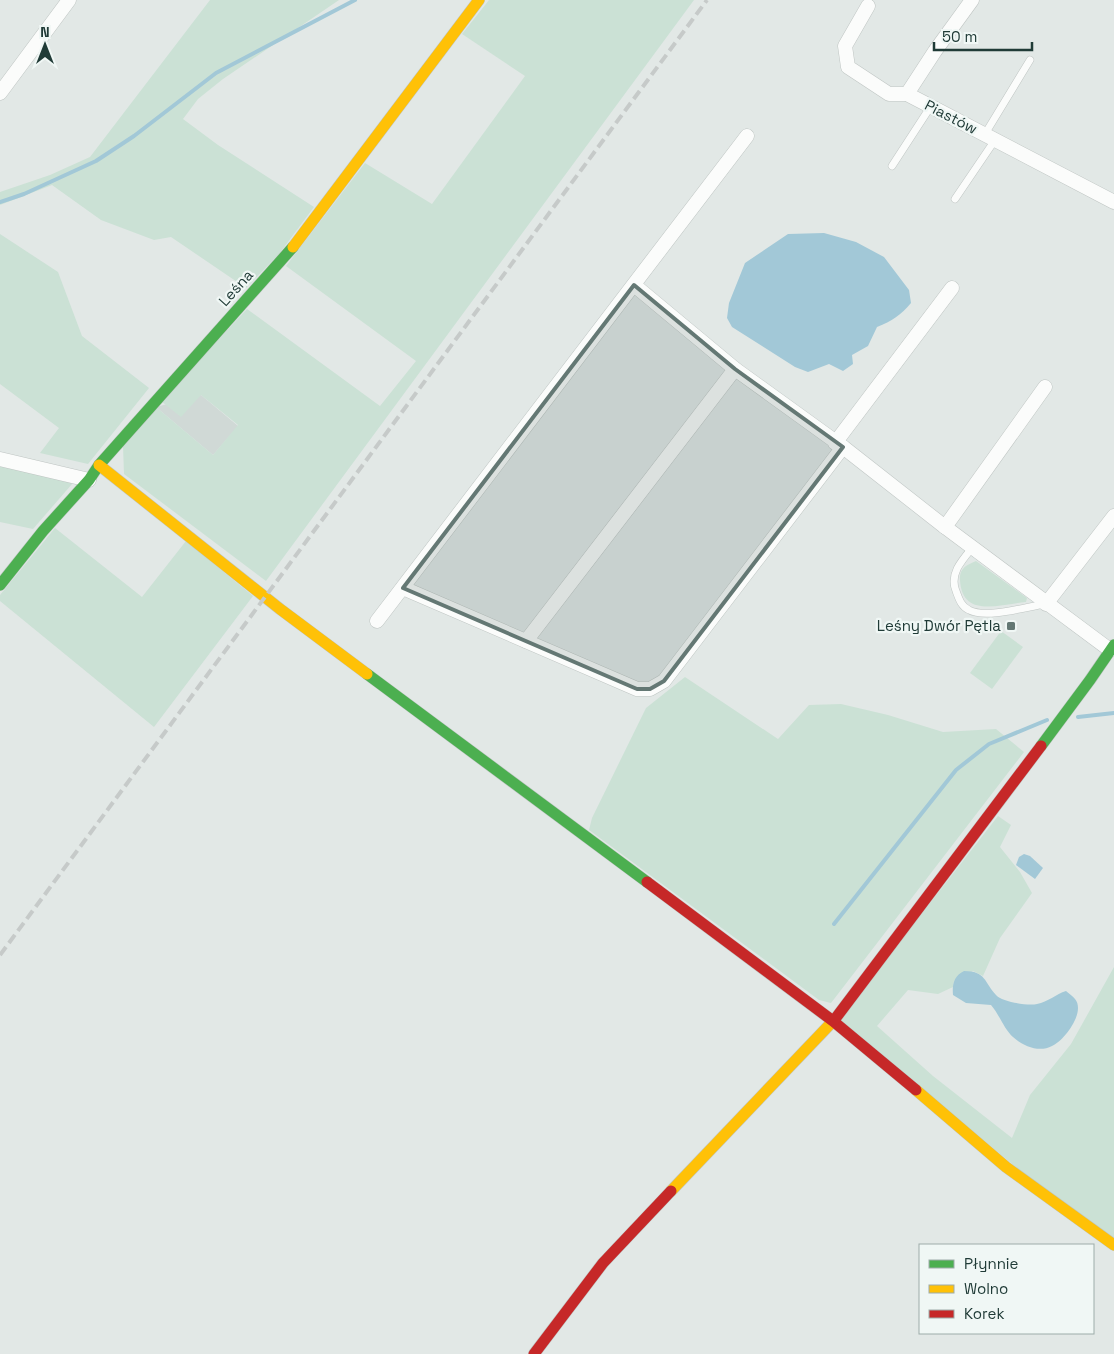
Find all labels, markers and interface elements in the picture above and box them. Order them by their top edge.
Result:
north arrow [20,20,70,70]
scale bar [934,20,1032,52]
text: N [40,23,50,41]
text: 50 m [942,27,977,46]
street label: Piastów [922,95,981,138]
street label: Leśna [214,265,257,310]
place label: Leśny Dwór Pętla [877,616,1001,635]
marker: Leśny Dwór Pętla [1005,620,1017,632]
legend [919,1244,1094,1334]
text: Płynnie [964,1254,1018,1273]
text: Wolno [964,1279,1008,1298]
text: Korek [964,1304,1004,1323]

